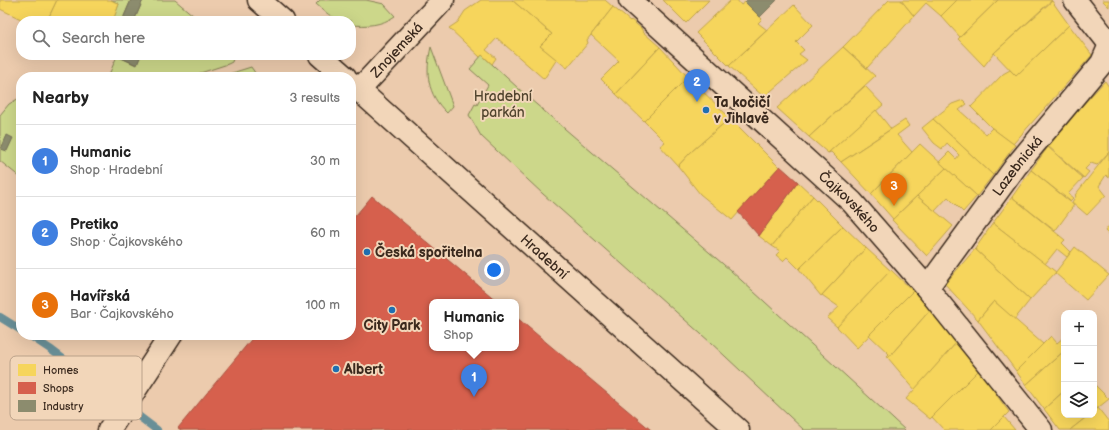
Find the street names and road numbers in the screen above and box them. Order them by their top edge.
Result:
street label: Znojemská [366,19,426,82]
street label: Lazebnická [989,132,1046,199]
street label: Čajkovského [815,167,883,236]
street label: Hradební [517,231,573,283]

